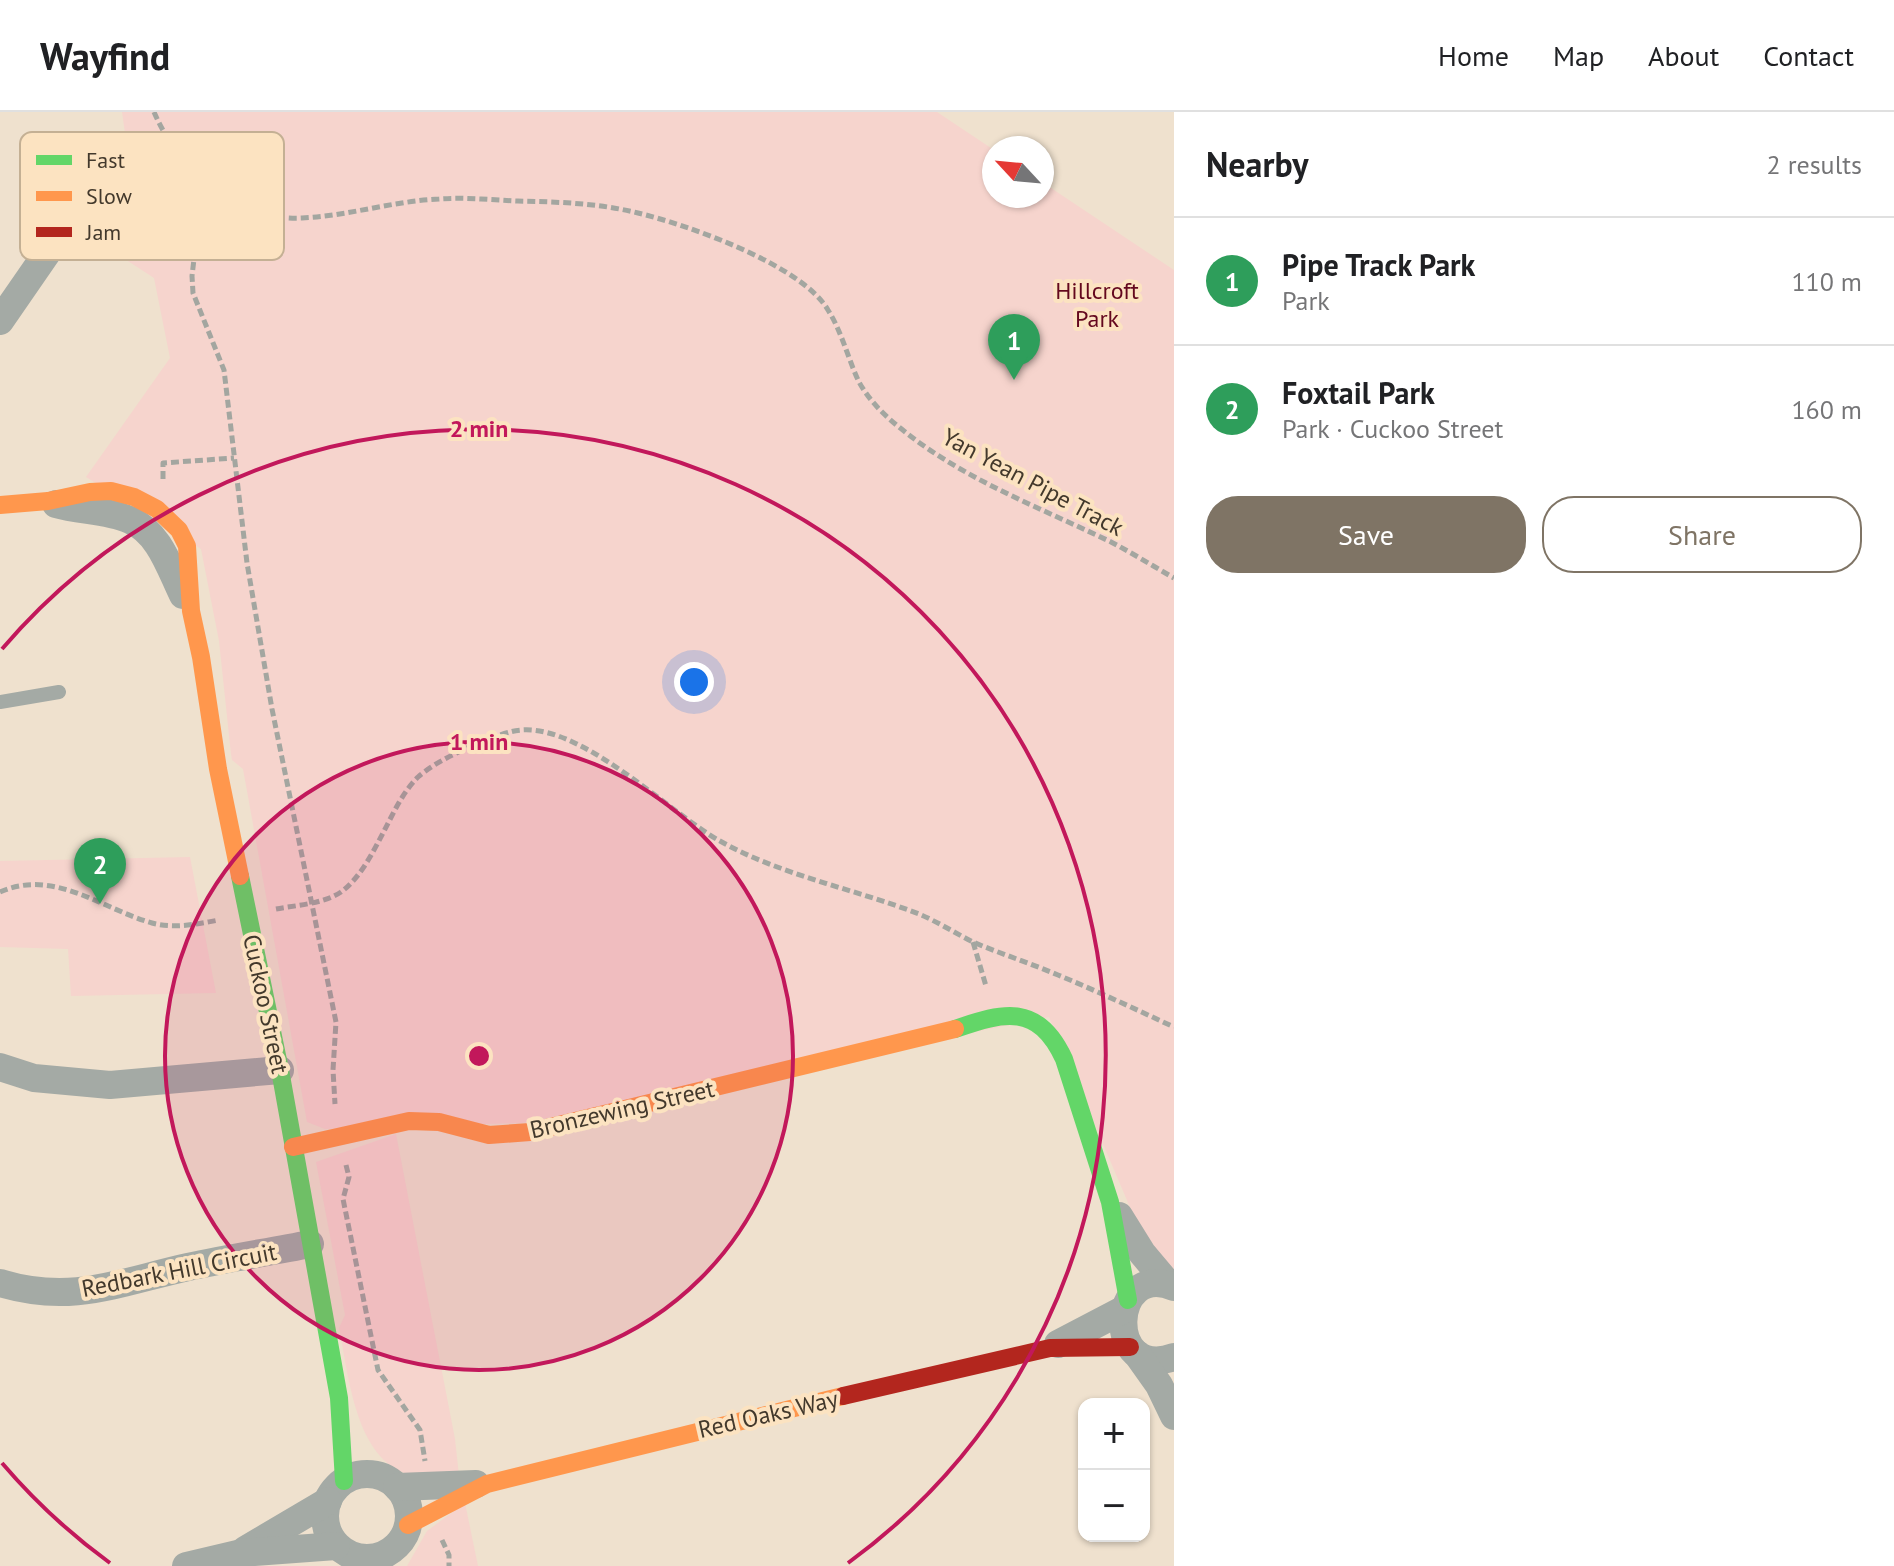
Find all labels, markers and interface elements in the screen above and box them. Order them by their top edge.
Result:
text: Wayfind [40,31,170,80]
text: Home [1438,37,1509,74]
text: Map [1553,37,1604,74]
text: About [1648,37,1719,74]
text: Contact [1763,37,1854,74]
legend [20,132,284,260]
north arrow [982,136,1054,208]
text: Nearby [1206,142,1308,186]
text: Fast [86,146,126,174]
text: 2 results [1767,148,1862,181]
text: Slow [86,182,132,210]
text: Jam [85,218,121,246]
text: Pipe Track Park [1282,245,1475,284]
text: 1 [1225,265,1239,298]
text: 110 m [1791,265,1862,298]
park label: Hillcroft Park [1055,275,1139,334]
text: Park [1282,284,1330,317]
pin: 1 [988,314,1040,380]
text: Foxtail Park [1282,373,1435,412]
text: 2 [1225,393,1239,426]
text: 160 m [1791,393,1862,426]
text: Park · Cuckoo Street [1282,412,1503,445]
text: 2 min [450,413,508,444]
street label: Yan Yean Pipe Track [937,421,1130,543]
button: Save [1206,496,1526,573]
button: Share [1542,496,1862,573]
your location [674,662,714,702]
text: 1 min [450,726,508,757]
pin: 2 [74,838,126,904]
street label: Cuckoo Street [236,931,296,1077]
centre of rings [465,1042,493,1070]
street label: Bronzewing Street [527,1073,717,1145]
street label: Redbark Hill Circuit [79,1236,279,1304]
street label: Red Oaks Way [695,1383,841,1445]
map controls [1078,1398,1150,1542]
button: + [1078,1398,1150,1470]
button: − [1078,1470,1150,1542]

